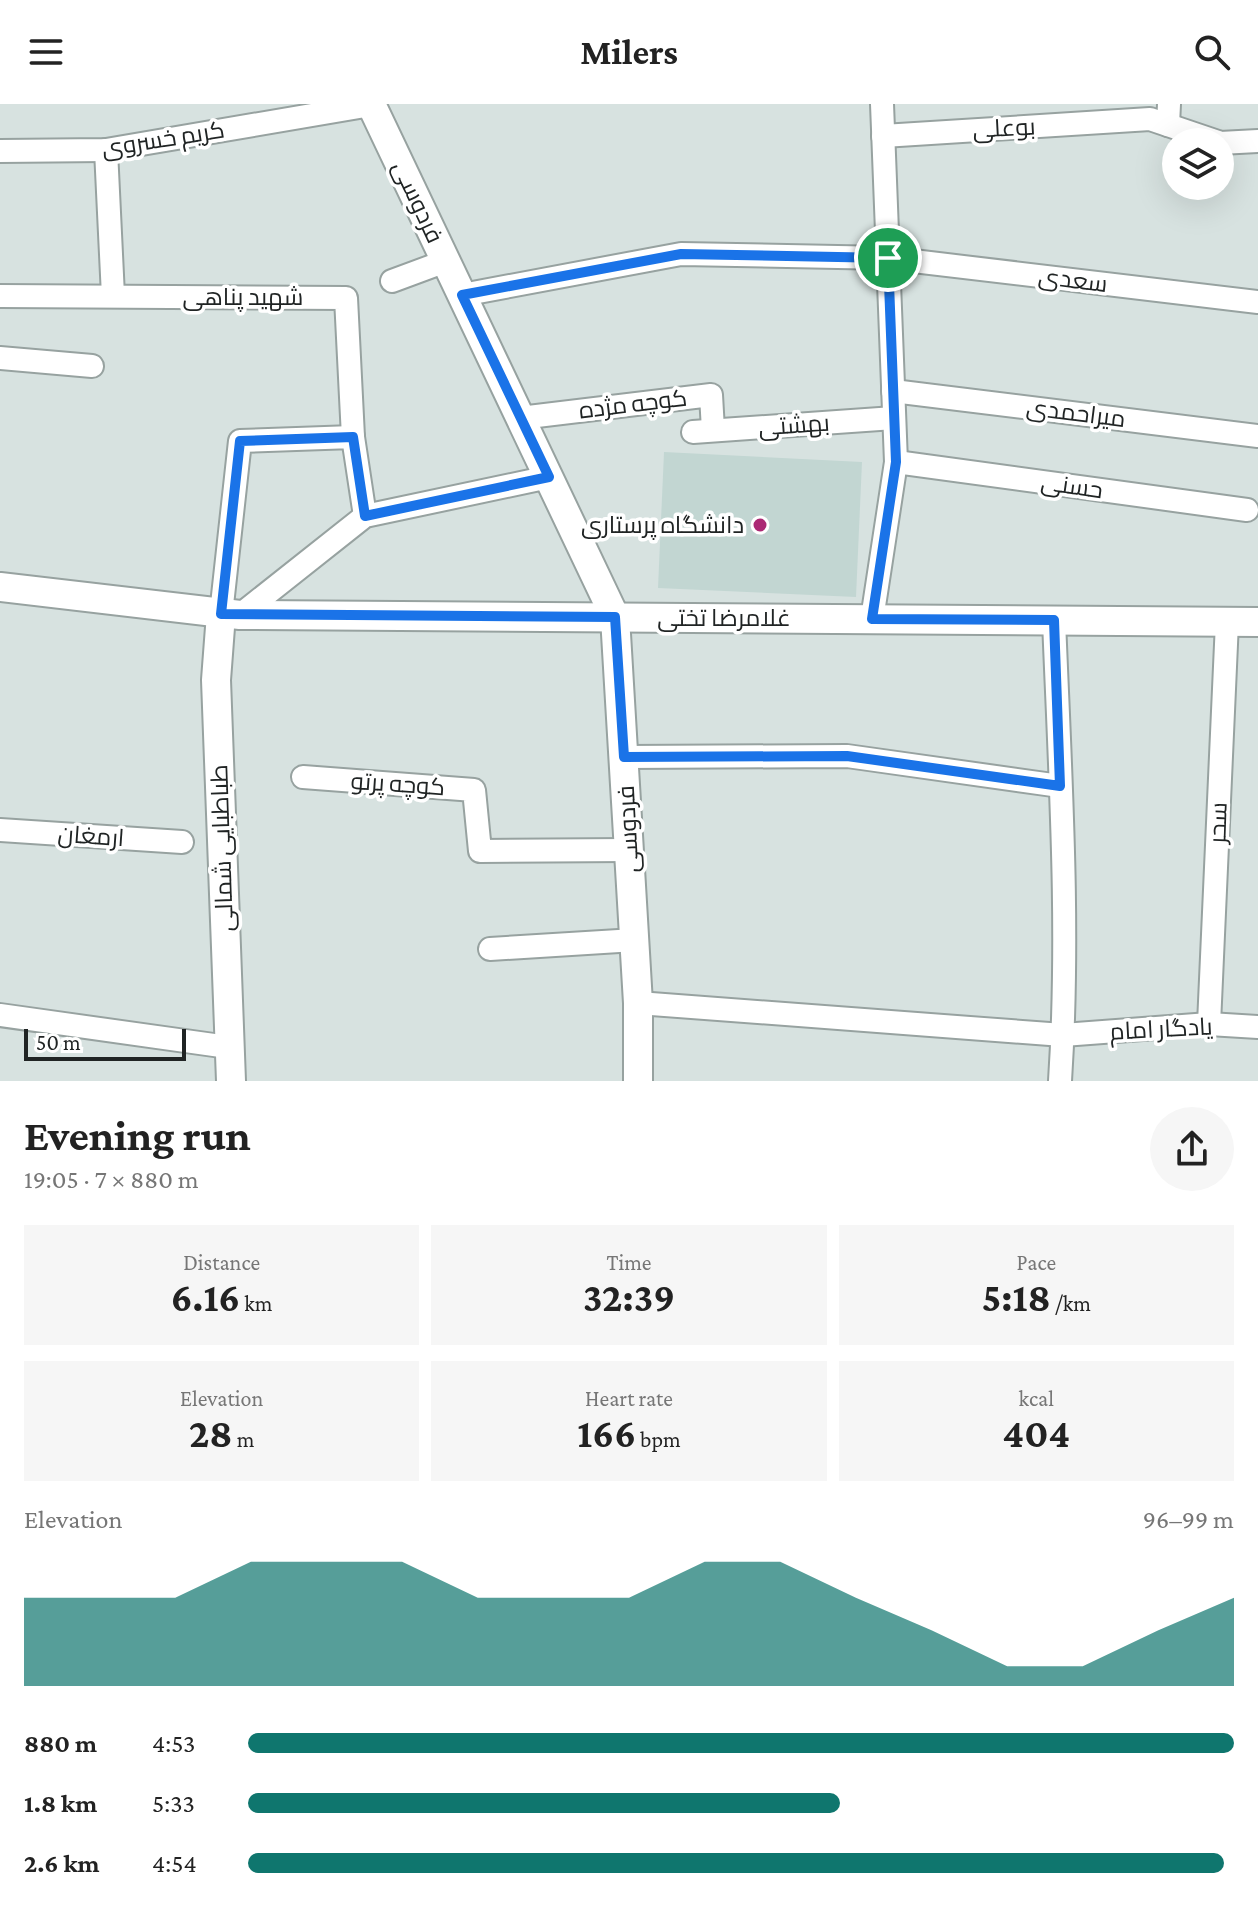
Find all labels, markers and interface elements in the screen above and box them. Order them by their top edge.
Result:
icon: menu [24,30,68,74]
icon: search [1190,30,1234,74]
text: Milers [580,32,678,72]
street label: بوعلی [972,112,1036,144]
street label: کریم خسروی [99,115,227,165]
map controls [1162,128,1234,200]
button: layers [1162,128,1234,200]
street label: فردوسی [387,156,449,248]
pin [854,224,922,292]
icon: arrive [866,236,910,280]
street label: سعدی [1037,262,1109,298]
street label: شهید پناهی [183,283,303,313]
street label: کوچه مژده [577,383,689,427]
street label: میراحمدی [1025,393,1127,433]
street label: بهشتی [758,409,830,441]
street label: حسنی [1039,468,1105,504]
place label: دانشگاه پرستاری [581,511,744,541]
marker: دانشگاه پرستاری [751,516,769,534]
street label: غلامرضا تختی [657,604,791,632]
street label: طباطبایی شمالی [205,764,239,932]
street label: کوچه پرتو [350,767,446,803]
street label: فردوسی [612,785,644,873]
street label: سحر [1203,802,1232,846]
street label: ارمغان [57,820,125,852]
street label: یادگار امام [1109,1012,1214,1048]
scale bar [24,1025,186,1061]
text: 50 m [36,1030,81,1055]
button: share [1150,1107,1234,1191]
text: Evening run [24,1111,251,1159]
text: 19:05 · 7 × 880 m [24,1165,199,1194]
text: Distance [183,1250,260,1275]
text: Time [606,1250,652,1275]
text: Pace [1017,1250,1056,1275]
text: 6.16 [171,1275,240,1320]
text: 32:39 [583,1275,675,1320]
text: 5:18 [982,1275,1051,1320]
text: km [240,1291,273,1316]
text: /km [1051,1291,1091,1316]
text: Elevation [180,1386,263,1411]
text: Heart rate [585,1386,673,1411]
text: kcal [1019,1386,1054,1411]
text: 28 [189,1411,233,1456]
text: 166 [577,1411,636,1456]
text: 404 [1003,1411,1070,1456]
text: m [233,1427,254,1452]
text: bpm [636,1427,681,1452]
text: Elevation [24,1505,122,1534]
text: 96–99 m [1143,1505,1234,1534]
text: 880 m [24,1729,97,1758]
text: 4:53 [152,1729,195,1758]
text: 1.8 km [24,1789,97,1818]
text: 5:33 [152,1789,195,1818]
text: 2.6 km [24,1849,100,1878]
text: 4:54 [152,1849,197,1878]

